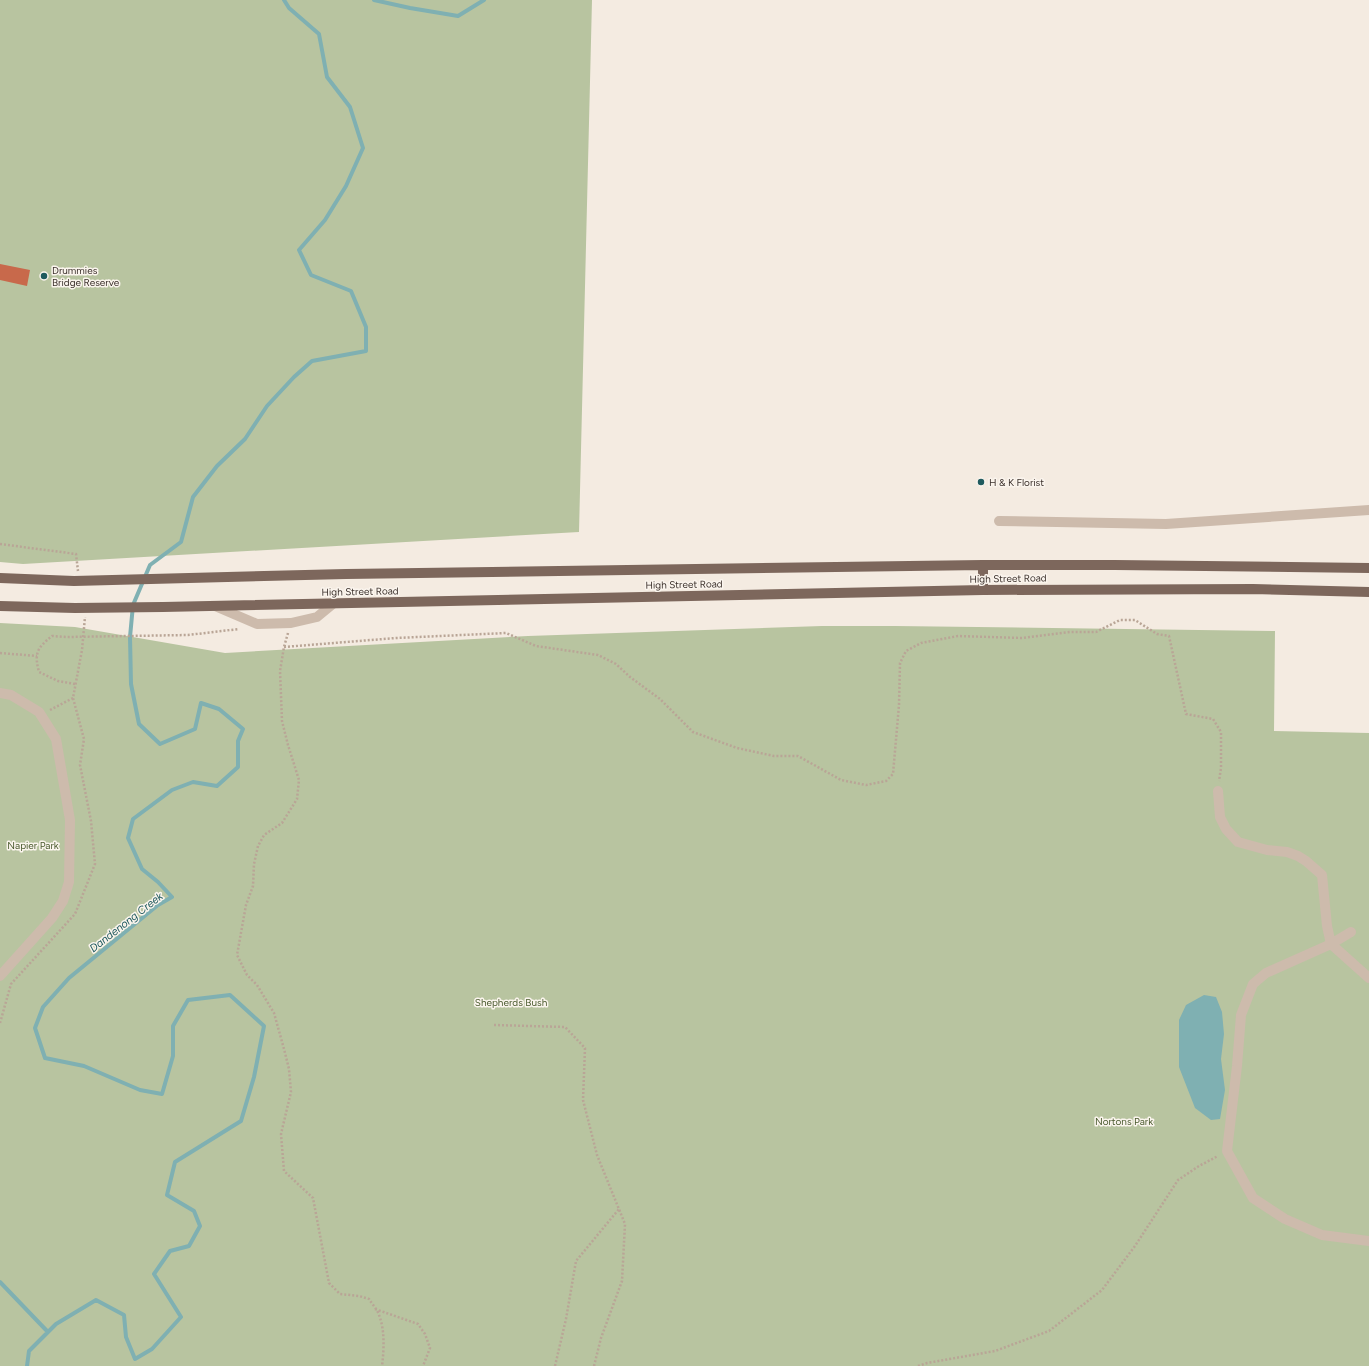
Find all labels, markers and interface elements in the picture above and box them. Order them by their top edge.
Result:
place label: Drummies Bridge Reserve [52,264,120,289]
marker: Drummies Bridge Reserve [39,271,49,281]
place label: H & K Florist [989,476,1044,489]
marker: H & K Florist [976,477,986,487]
street label: High Street Road [969,571,1047,586]
street label: High Street Road [645,577,723,592]
street label: High Street Road [321,584,399,599]
park label: Napier Park [7,839,59,852]
water label: Dandenong Creek [87,889,166,955]
park label: Shepherds Bush [475,996,548,1009]
park label: Nortons Park [1095,1115,1153,1128]

